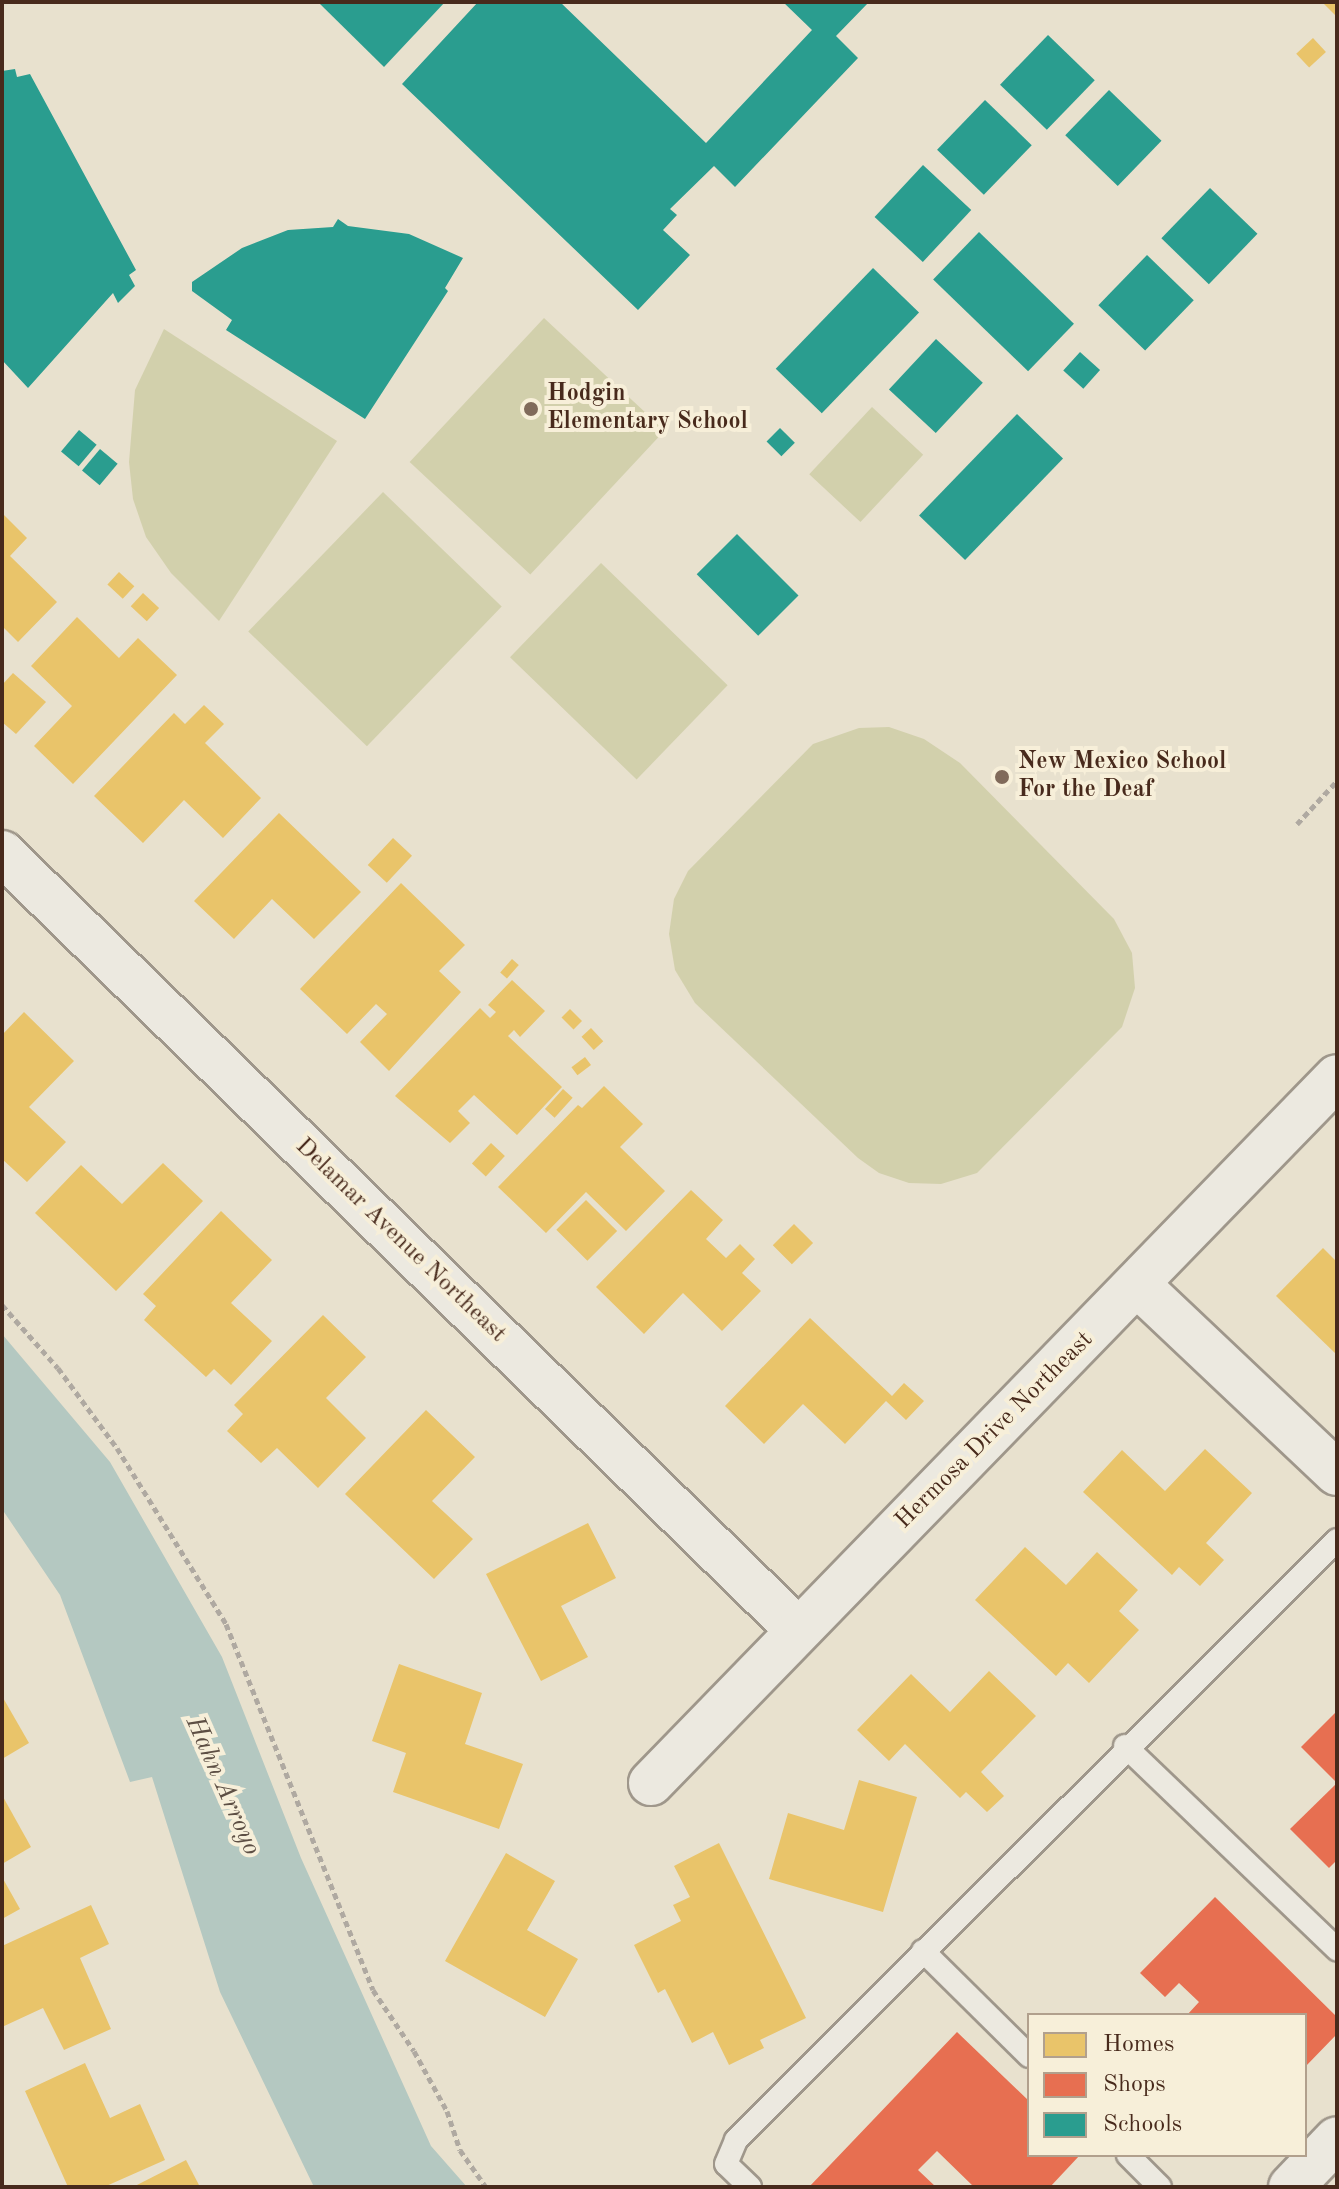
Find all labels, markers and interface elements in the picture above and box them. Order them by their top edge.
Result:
place label: Hodgin Elementary School [547,381,748,437]
marker: Hodgin Elementary School [522,400,540,418]
place label: New Mexico School For the Deaf [1018,749,1226,805]
marker: New Mexico School For the Deaf [993,768,1011,786]
street label: Delamar Avenue Northeast [289,1133,511,1349]
street label: Hermosa Drive Northeast [890,1326,1100,1536]
water label: Hahn Arroyo [177,1712,267,1860]
legend [1027,2013,1307,2157]
text: Homes [1103,2033,1174,2057]
text: Shops [1103,2073,1166,2097]
text: Schools [1103,2113,1182,2137]

